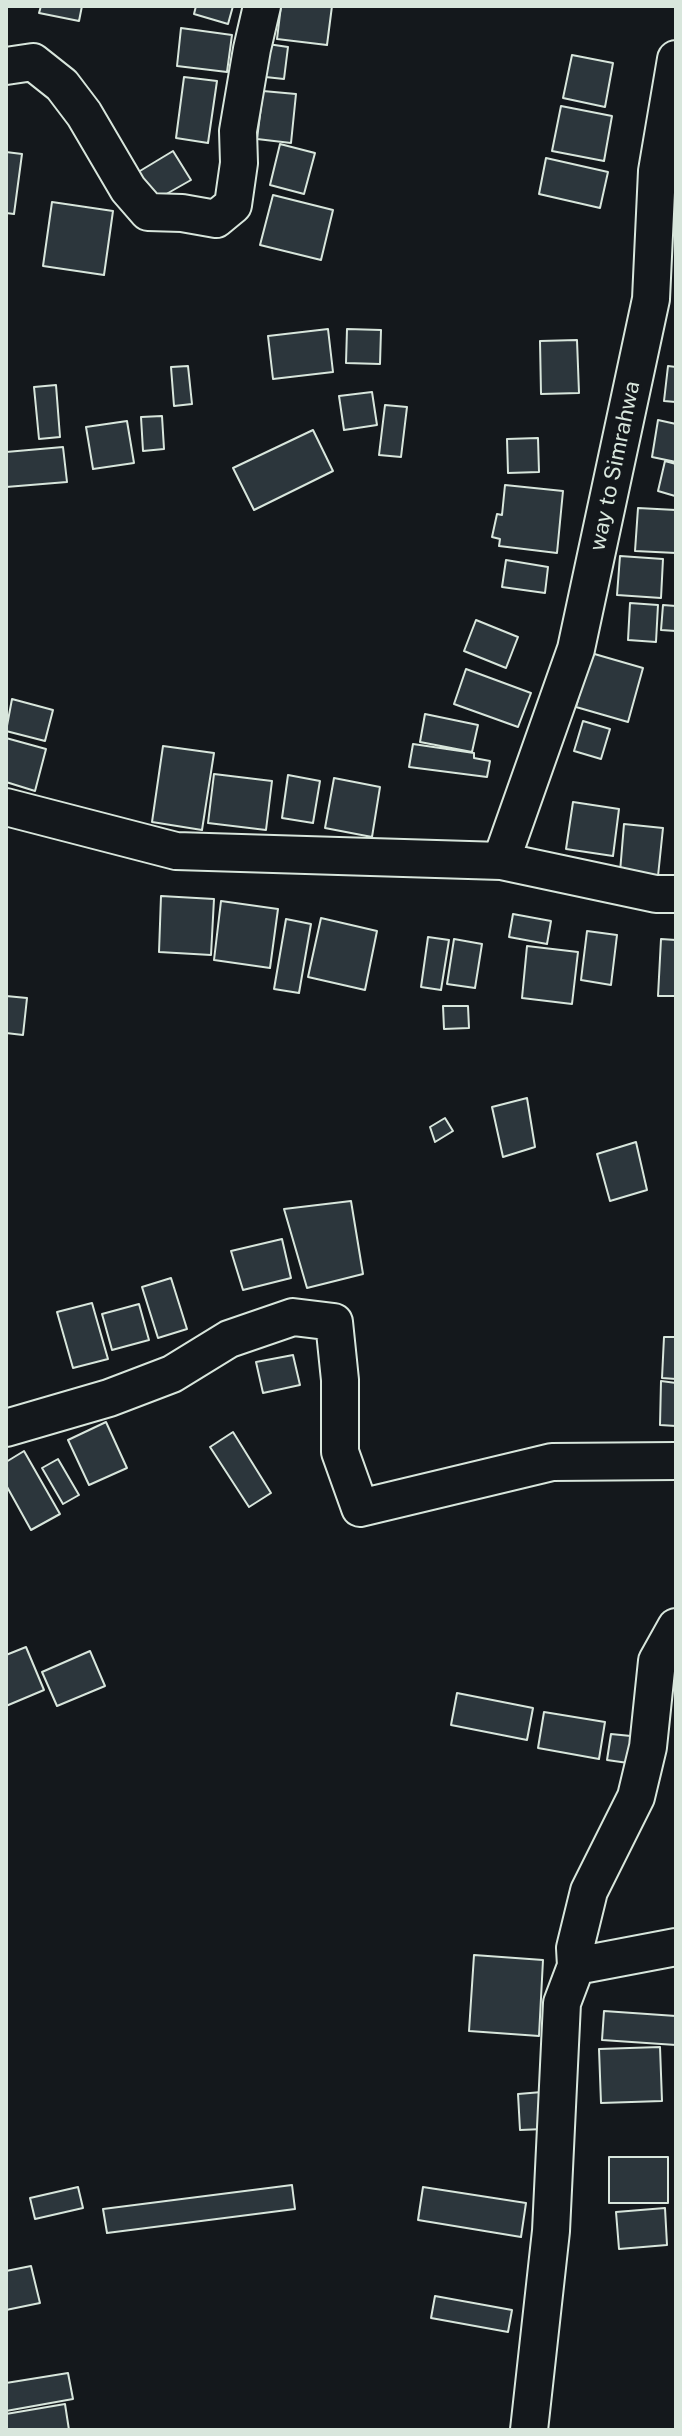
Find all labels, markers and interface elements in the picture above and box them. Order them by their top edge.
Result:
street label: way to Simrahwa [584,379,646,553]

